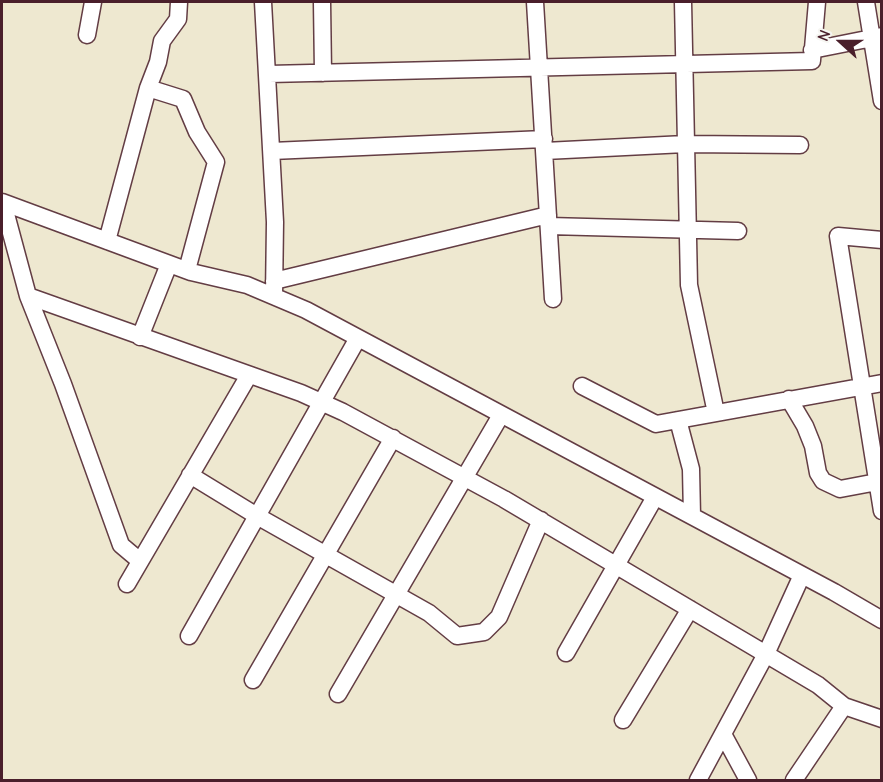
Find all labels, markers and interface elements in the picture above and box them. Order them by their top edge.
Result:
north arrow [811,12,871,72]
text: N [814,27,834,44]

